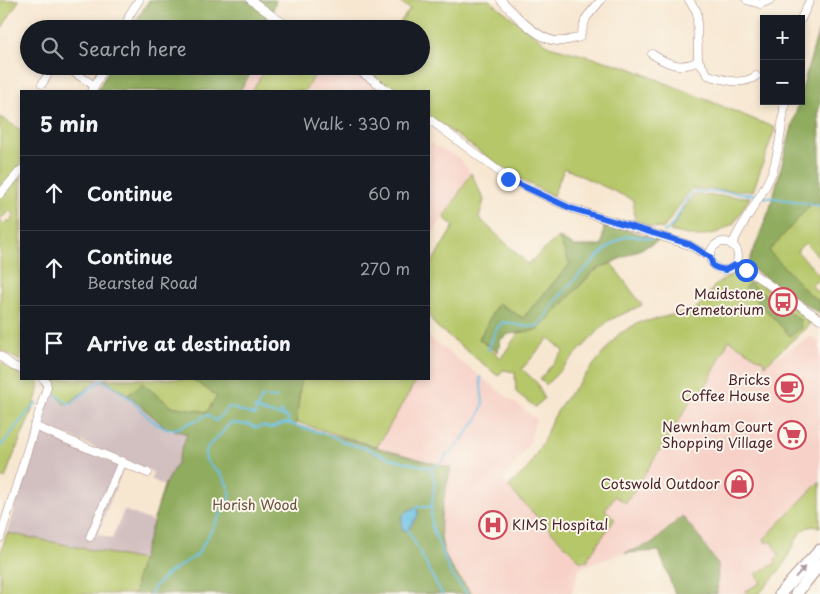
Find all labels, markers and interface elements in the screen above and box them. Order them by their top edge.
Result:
map controls [760,15,805,105]
button: + [760,15,805,60]
search box [20,20,430,75]
icon: search [38,34,66,62]
text: Search here [78,34,187,62]
button: − [760,60,805,105]
text: 5 min [40,107,98,139]
text: Walk · 330 m [303,111,410,135]
route end [497,168,520,191]
icon: ahead [40,179,68,207]
text: Continue [87,179,173,207]
text: 60 m [368,181,410,205]
text: Continue [87,242,173,270]
icon: ahead [40,254,68,282]
text: 270 m [360,256,410,280]
route start [735,259,758,282]
text: Bearsted Road [87,270,198,294]
place label: Maidstone Cremetorium [675,283,764,320]
bus stop icon: Maidstone Cremetorium [768,287,798,317]
icon: arrive [40,329,68,357]
text: Arrive at destination [87,329,291,357]
place label: Bricks Coffee House [681,369,770,406]
cafe icon: Bricks Coffee House [774,373,804,403]
place label: Newnham Court Shopping Village [662,416,773,453]
supermarket icon: Newnham Court Shopping Village [777,420,807,450]
shop icon: Cotswold Outdoor [724,469,754,499]
place label: Cotswold Outdoor [600,473,720,494]
park label: Horish Wood [212,494,298,515]
hospital icon: KIMS Hospital [478,510,508,540]
place label: KIMS Hospital [512,514,608,535]
one-way arrow [794,567,806,579]

